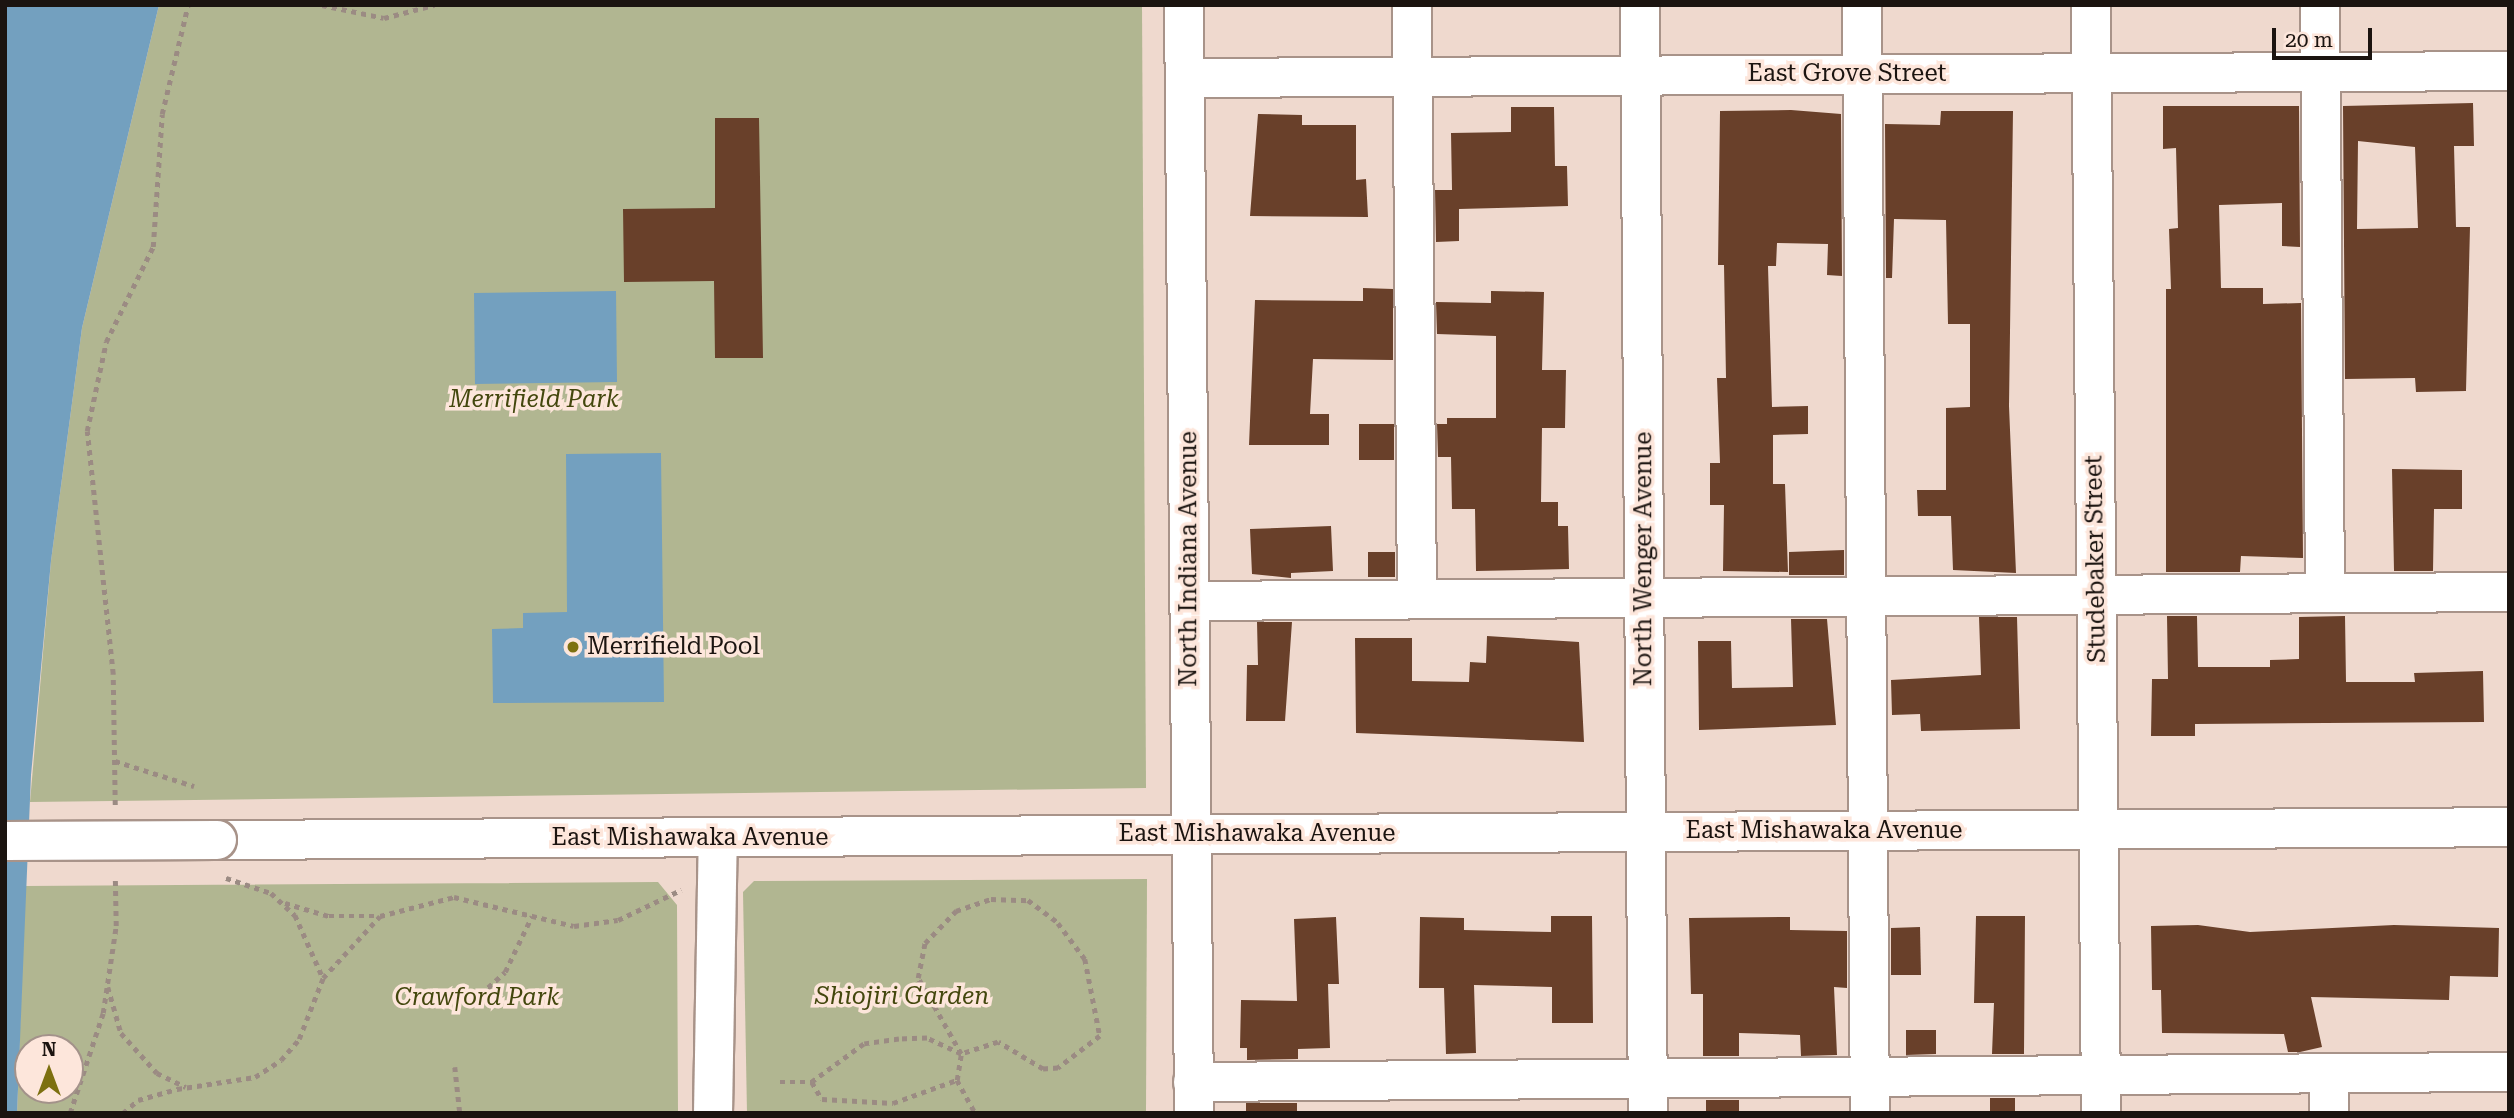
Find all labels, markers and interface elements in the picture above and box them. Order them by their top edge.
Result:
scale bar [2276,14,2376,58]
text: 20 m [2285,28,2333,52]
street label: East Grove Street [1747,60,1947,88]
park label: Merrifield Park [449,386,619,414]
street label: North Indiana Avenue [1175,431,1203,687]
street label: North Wenger Avenue [1630,432,1658,686]
street label: Studebaker Street [2080,455,2112,663]
place label: Merrifield Pool [587,633,760,661]
marker: Merrifield Pool [565,639,581,655]
street label: East Mishawaka Avenue [1685,817,1963,845]
street label: East Mishawaka Avenue [1118,820,1396,848]
street label: East Mishawaka Avenue [551,824,829,852]
park label: Shiojiri Garden [815,983,989,1011]
park label: Crawford Park [395,984,559,1012]
north arrow [14,1034,84,1104]
text: N [42,1038,56,1061]

